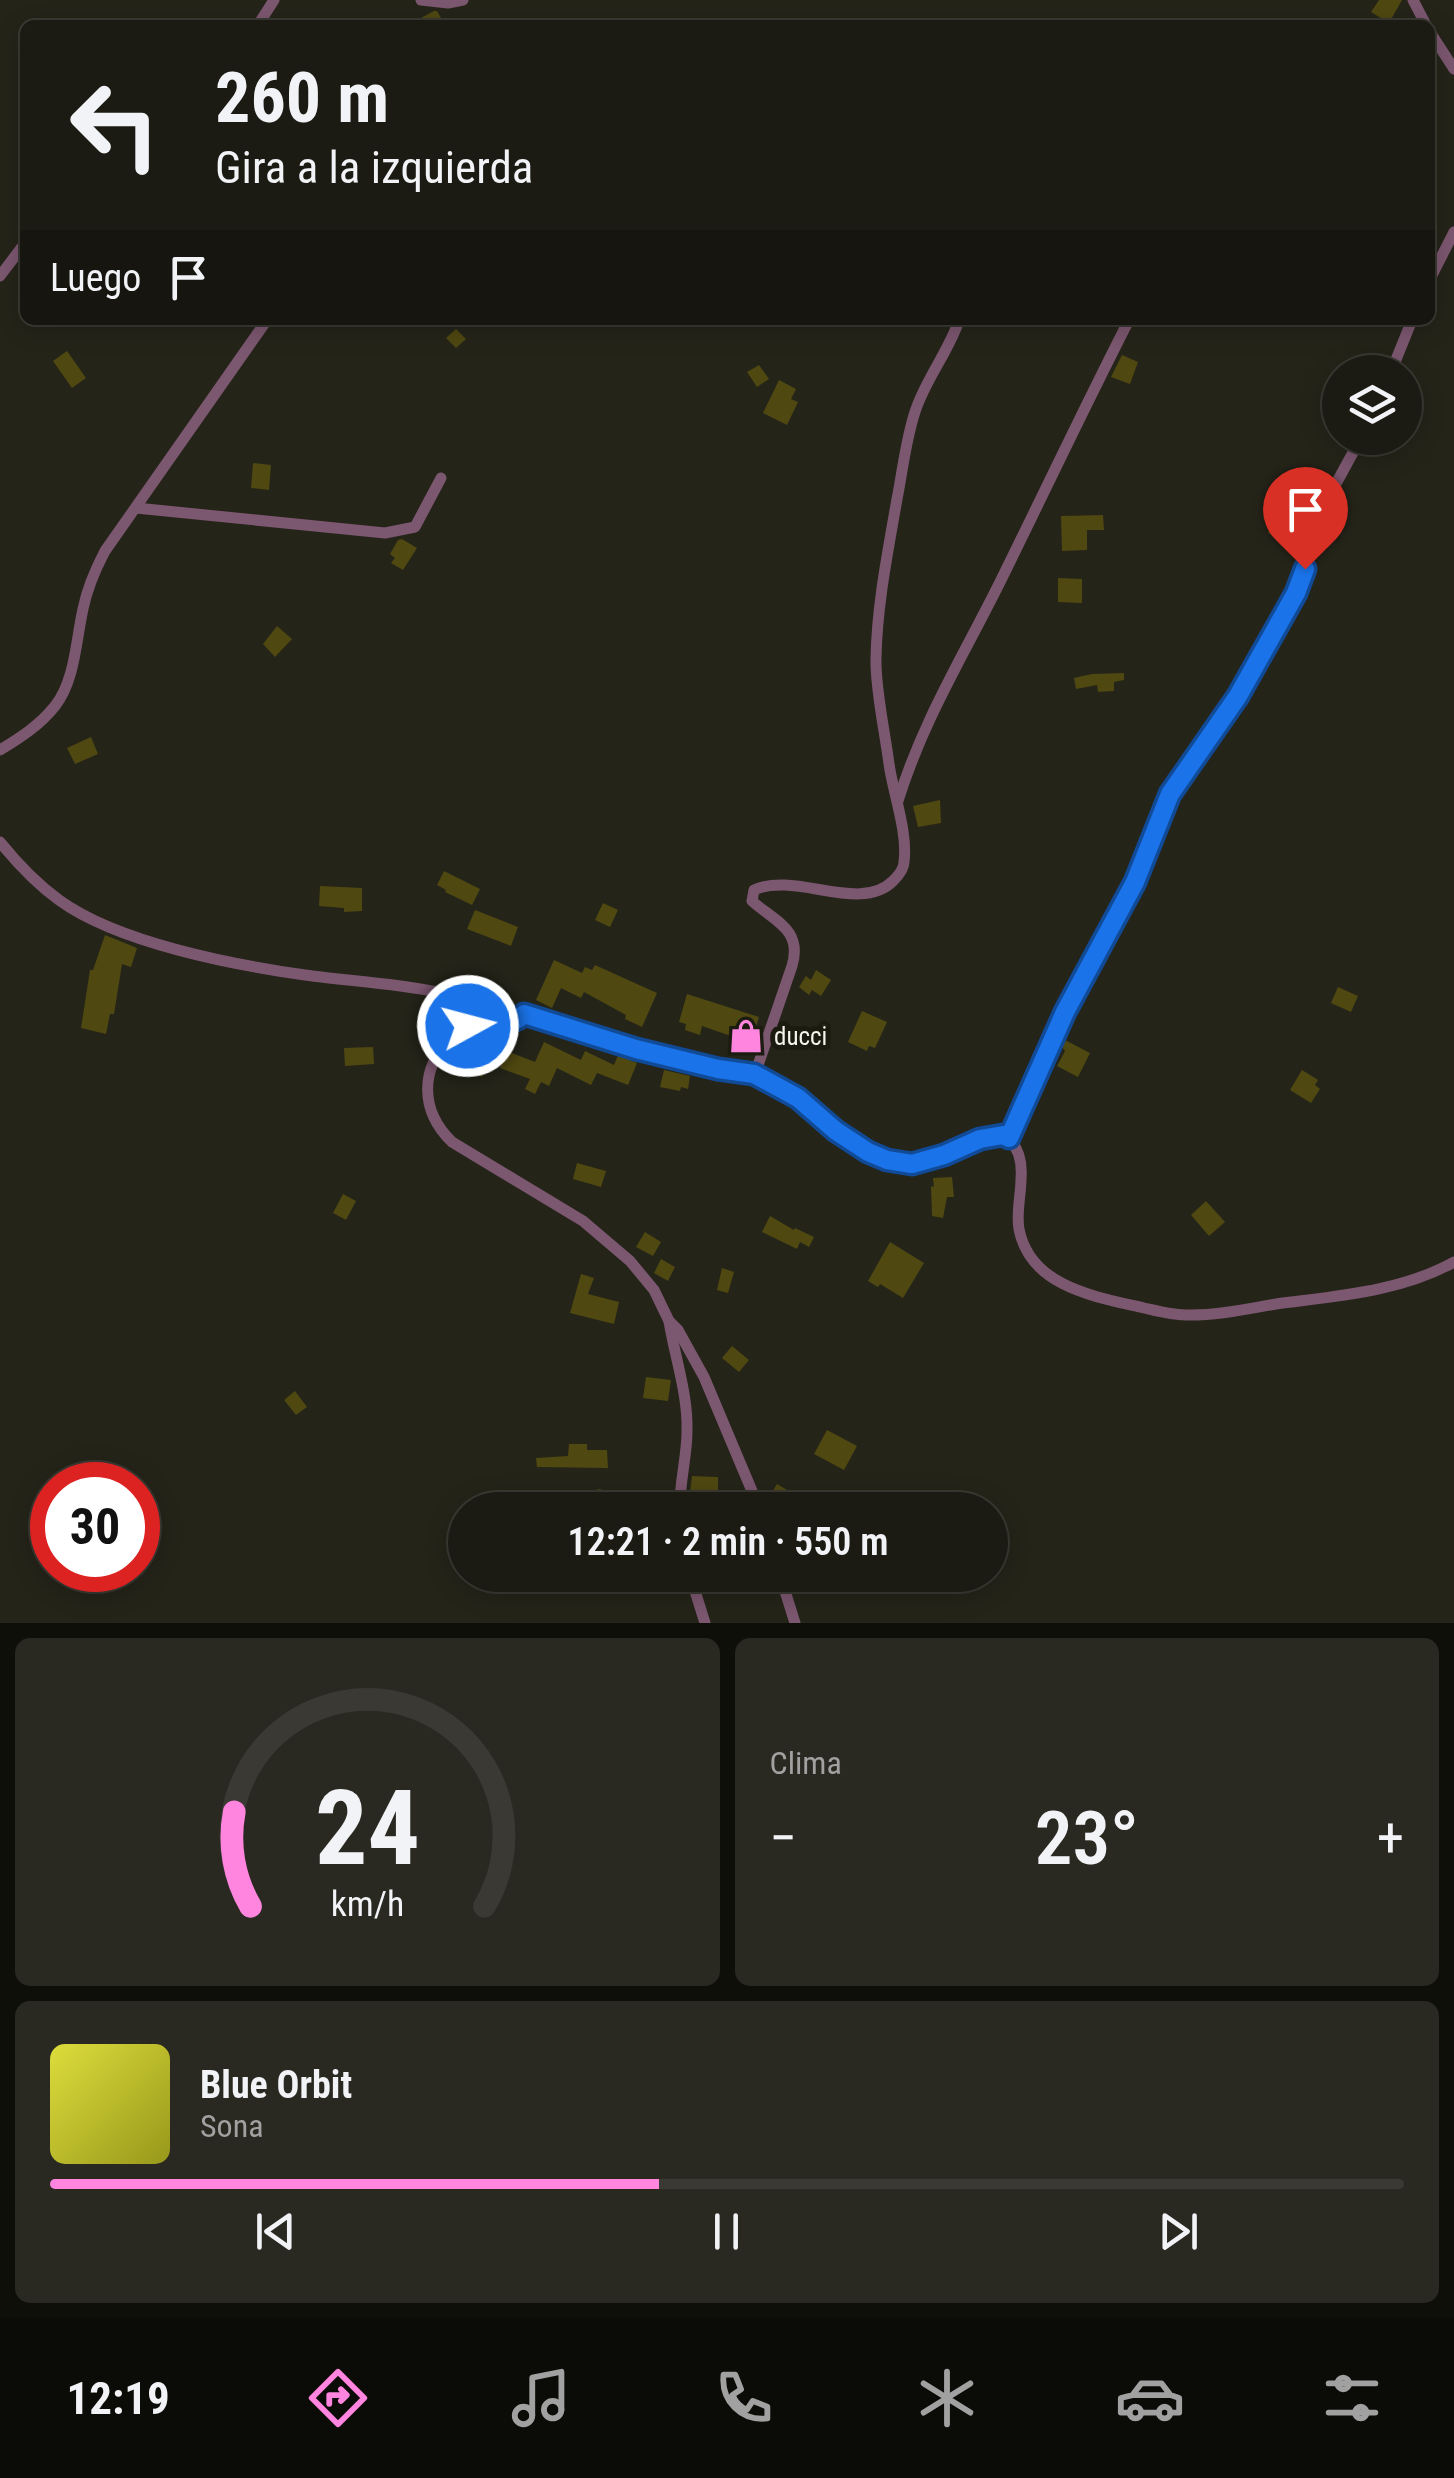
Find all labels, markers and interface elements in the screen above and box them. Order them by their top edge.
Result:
text: 260 m [215,57,389,139]
icon: left [50,60,180,190]
text: Gira a la izquierda [215,141,533,194]
icon: arrive [161,250,216,305]
text: Luego [50,256,141,300]
map controls [1322,355,1422,455]
button: layers [1322,355,1422,455]
pin [1263,467,1348,570]
icon: arrive [1278,482,1333,537]
position arrow [416,974,520,1078]
shop icon: ducci [727,1017,765,1055]
place label: ducci [774,1022,827,1051]
speed limit sign: 30 [30,1462,160,1592]
text: 12:21 · 2 min · 550 m [568,1520,888,1564]
text: Clima [770,1744,842,1782]
text: 24 [315,1768,420,1889]
text: 23° [1035,1794,1139,1882]
text: − [770,1806,797,1870]
text: + [1377,1806,1404,1870]
text: km/h [330,1883,404,1925]
text: Blue Orbit [200,2063,352,2107]
text: Sona [200,2107,263,2145]
icon: previous [248,2204,303,2259]
icon: pause [699,2204,754,2259]
icon: next [1151,2204,1206,2259]
icon: directions [303,2363,373,2433]
icon: music [506,2363,576,2433]
icon: phone [709,2363,779,2433]
icon: climate [912,2363,982,2433]
icon: car [1115,2363,1185,2433]
icon: filters [1317,2363,1387,2433]
text: 12:19 [66,2372,170,2425]

